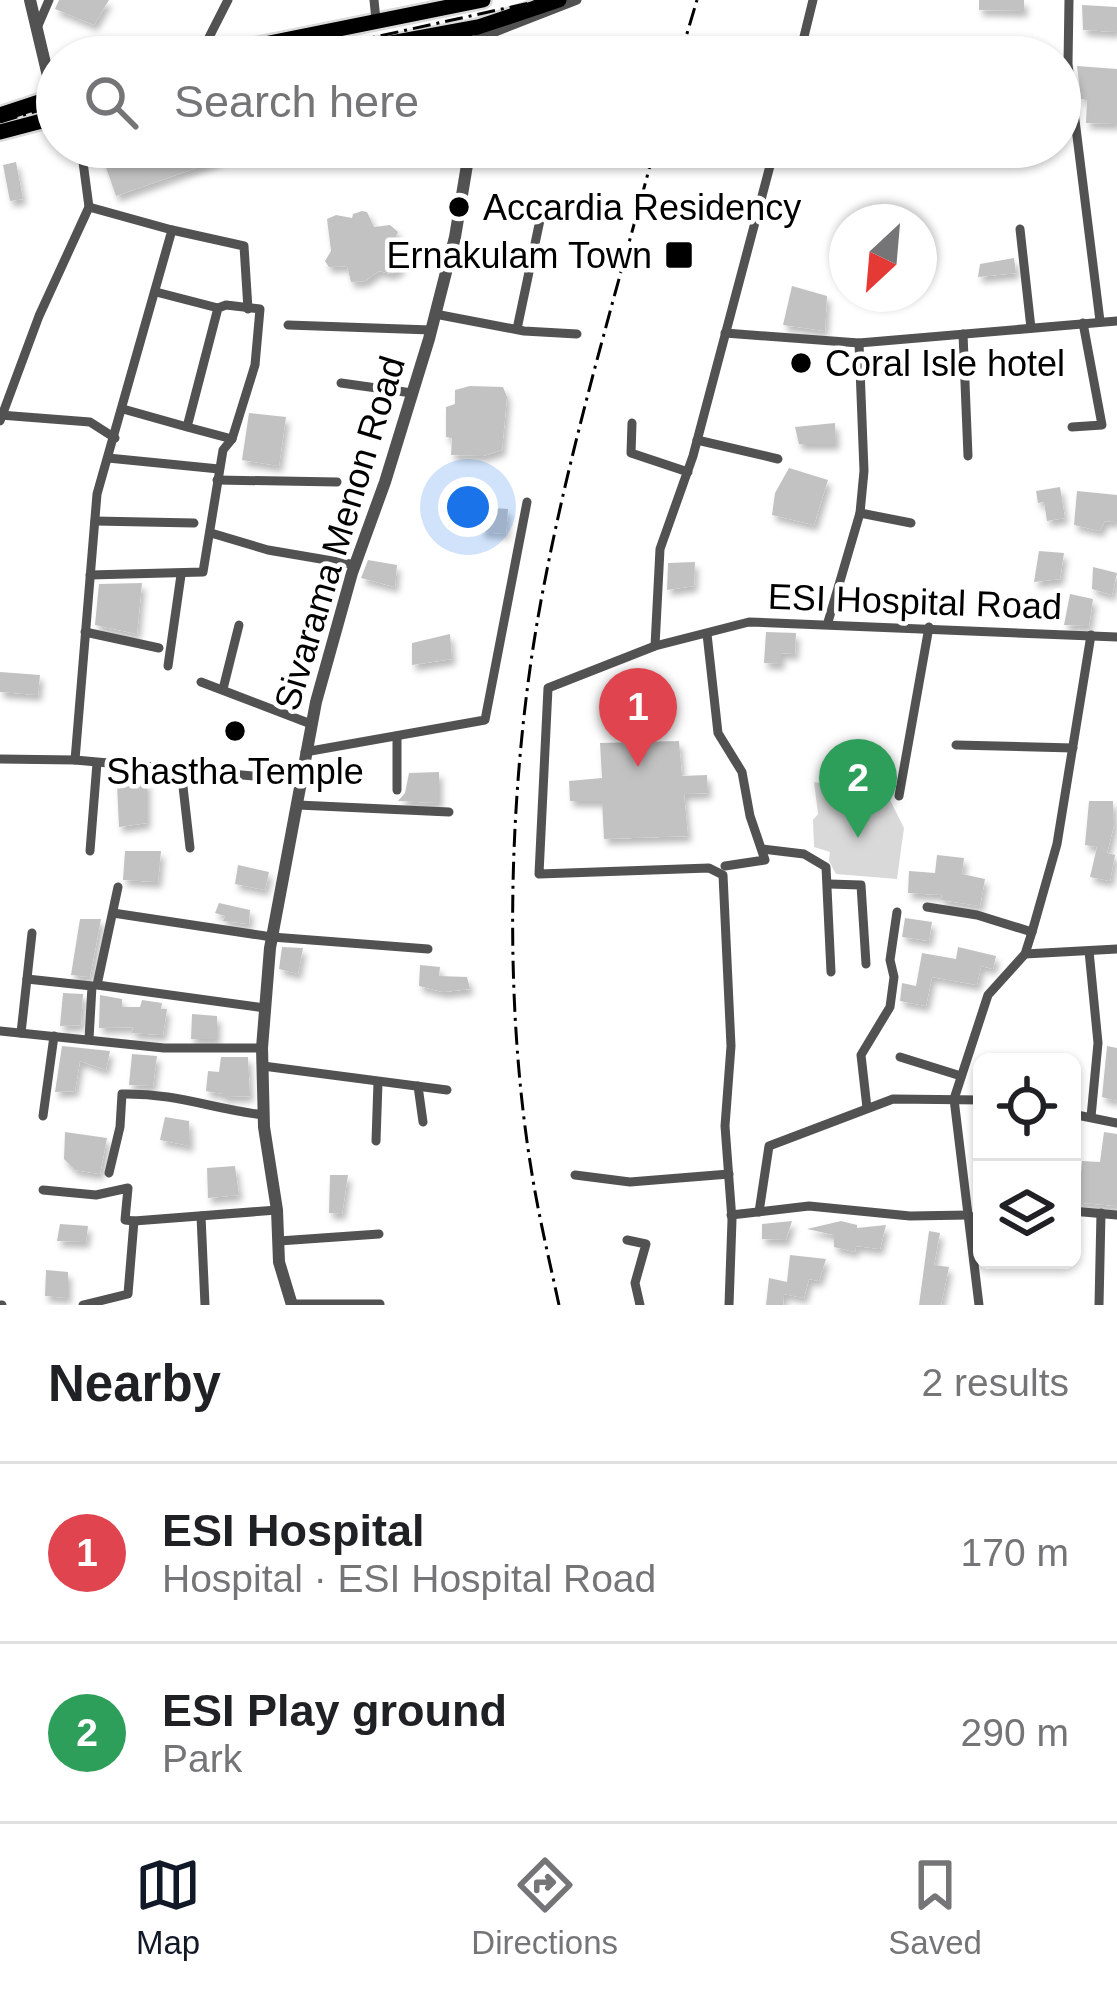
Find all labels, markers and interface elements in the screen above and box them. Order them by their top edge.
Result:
search box [36,36,1081,168]
icon: search [78,69,144,135]
text: Search here [174,76,419,127]
place label: Accardia Residency [483,187,801,228]
marker: Accardia Residency [446,194,472,220]
north arrow [829,204,937,312]
place label: Ernakulam Town [387,235,652,276]
marker: Ernakulam Town [663,239,695,271]
place label: Coral Isle hotel [825,343,1065,384]
marker: Coral Isle hotel [788,350,814,376]
street label: Sivarama Menon Road [266,351,413,715]
your location [438,477,498,537]
street label: ESI Hospital Road [767,576,1063,627]
pin: 1 [599,668,677,767]
marker: Shastha Temple [222,718,248,744]
pin: 2 [819,739,897,838]
place label: Shastha Temple [106,751,364,792]
map controls [973,1053,1081,1269]
button: locate [973,1053,1081,1161]
button: layers [973,1161,1081,1269]
text: Nearby [48,1355,221,1412]
text: 2 results [922,1361,1069,1404]
text: ESI Hospital [162,1505,425,1556]
text: 1 [76,1531,98,1574]
text: 170 m [961,1531,1069,1574]
text: Hospital · ESI Hospital Road [162,1557,656,1600]
text: ESI Play ground [162,1685,507,1736]
text: 2 [76,1711,98,1754]
text: 290 m [961,1711,1069,1754]
text: Park [162,1737,242,1780]
tab: Map [135,1852,201,1962]
tab: Directions [471,1852,618,1962]
tab: Saved [888,1852,982,1962]

